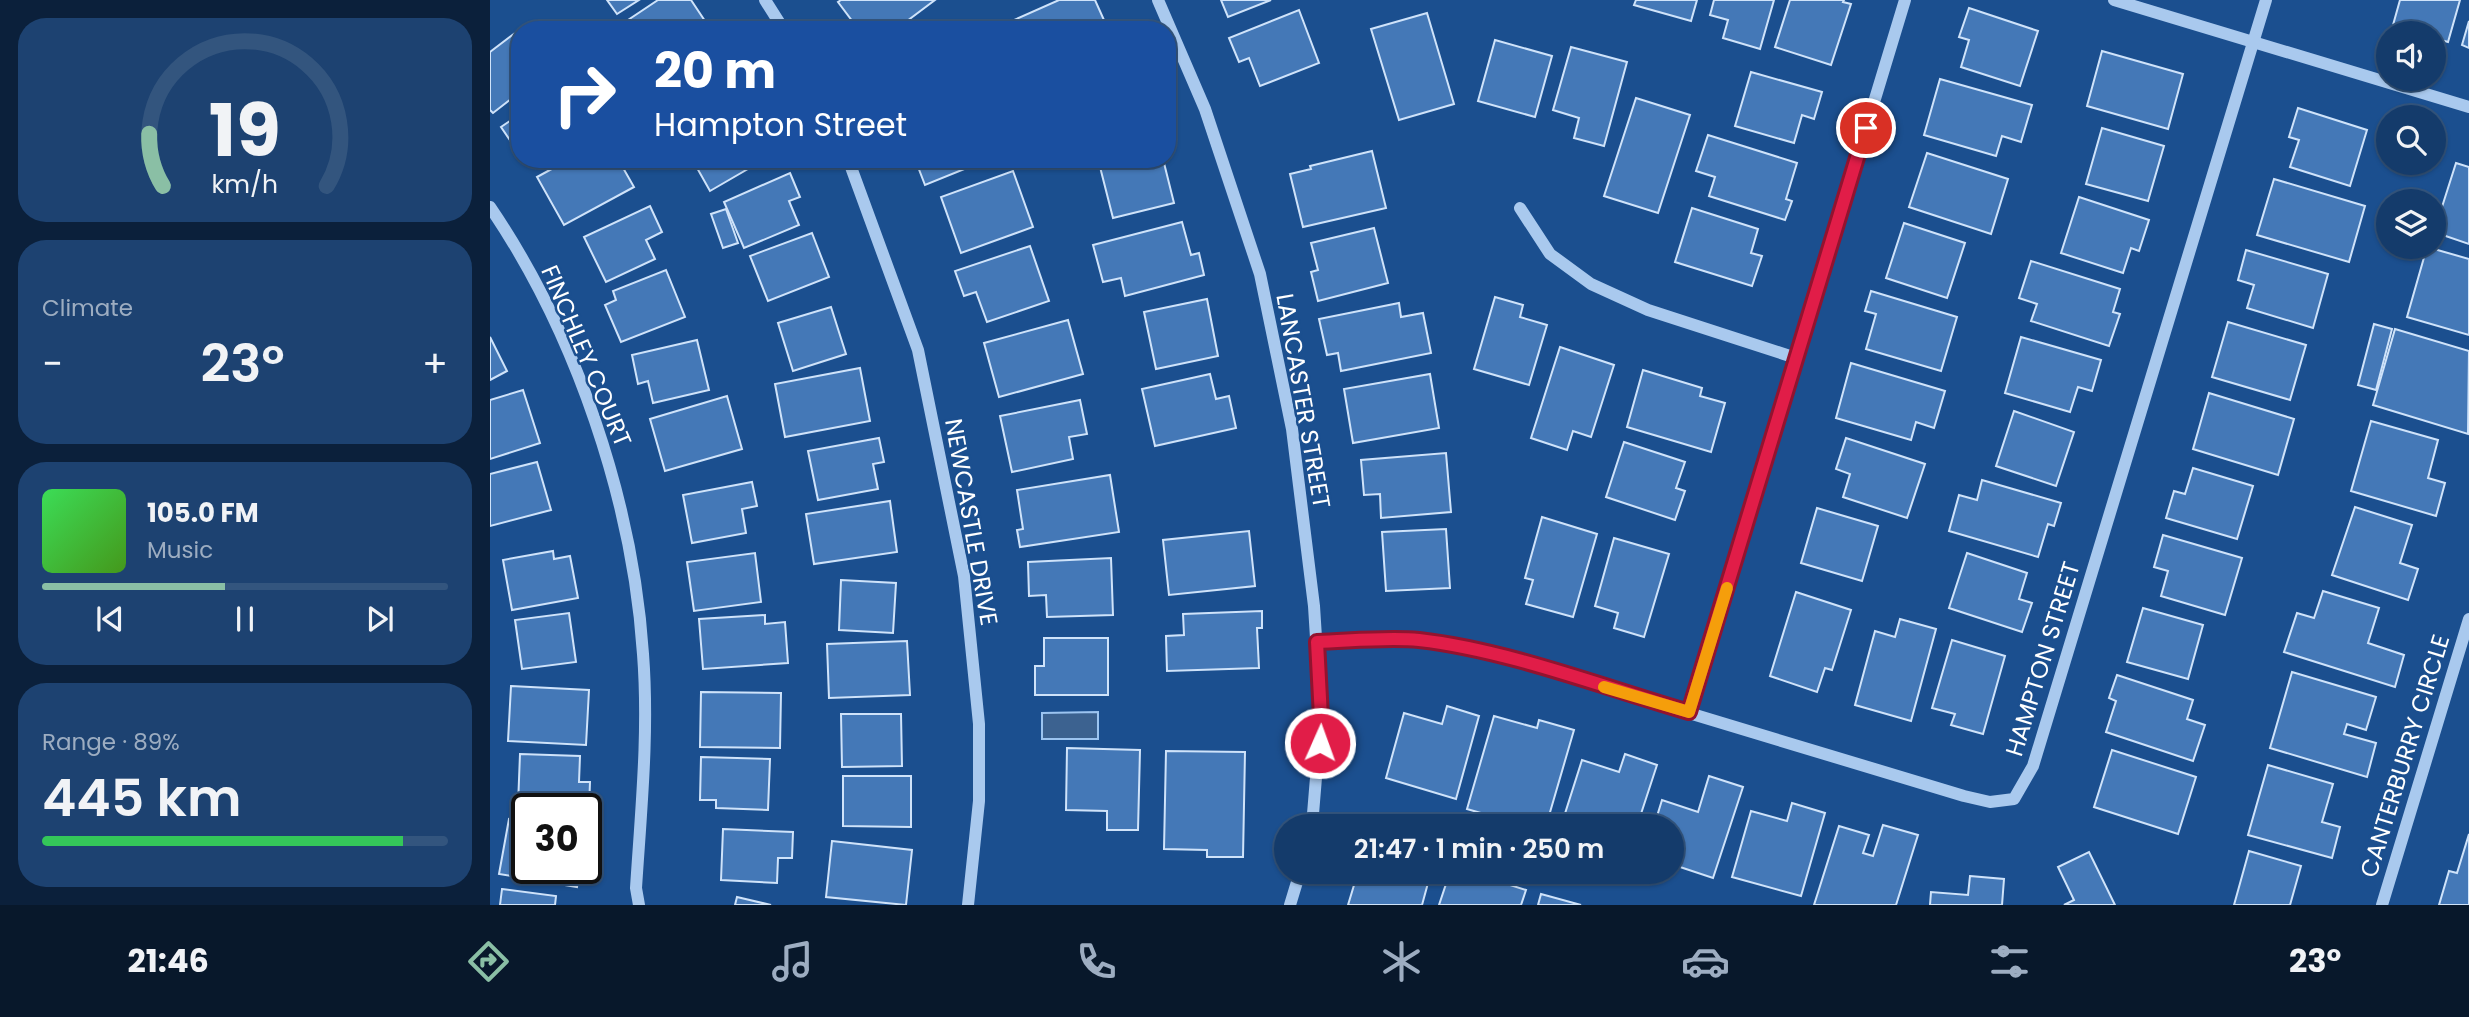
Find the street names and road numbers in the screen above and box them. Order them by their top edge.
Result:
street label: FINCHLEY COURT [533,260,640,452]
street label: LANCASTER STREET [1268,291,1339,511]
street label: NEWCASTLE DRIVE [937,416,1006,628]
street label: HAMPTON STREET [1997,558,2088,760]
street label: CANTERBURRY CIRCLE [2352,630,2457,881]

